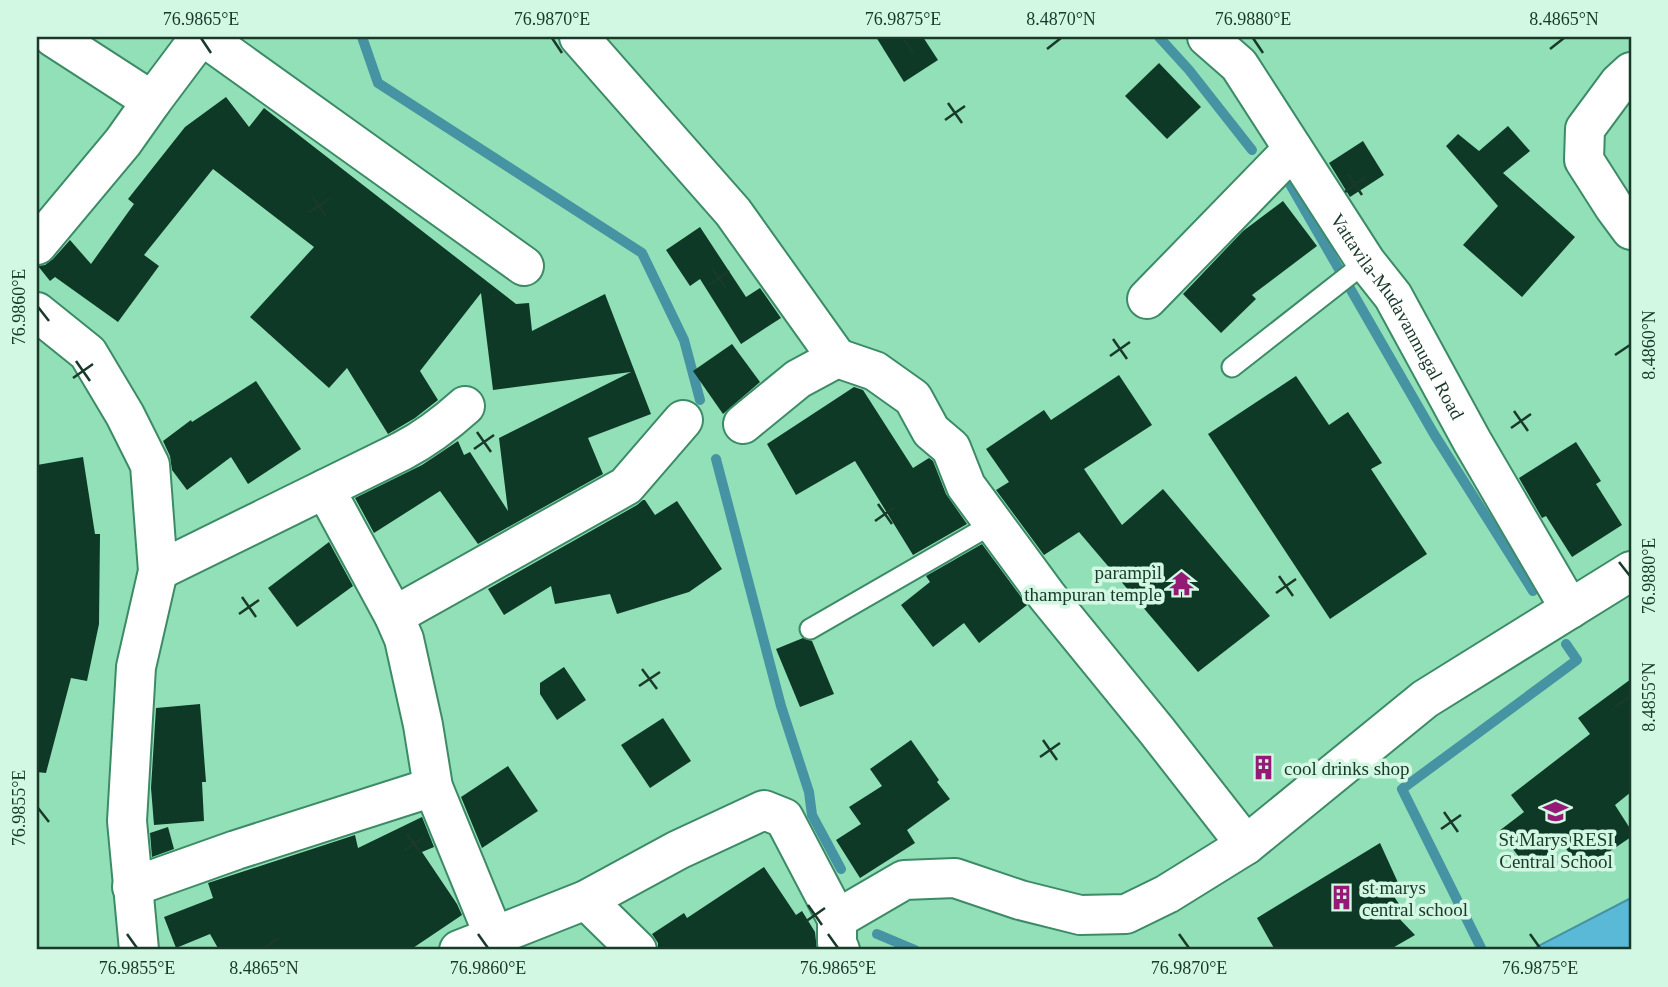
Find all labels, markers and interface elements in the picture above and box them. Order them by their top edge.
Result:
text: 76.9865°E [163,9,239,29]
text: 76.9870°E [514,9,590,29]
text: 76.9875°E [865,9,941,29]
text: 8.4870°N [1026,9,1096,29]
text: 76.9880°E [1215,9,1291,29]
text: 8.4865°N [1529,9,1599,29]
street label: Vattavila-Mudavanmugal Road [1326,210,1468,423]
text: 76.9860°E [9,269,29,345]
text: 8.4860°N [1639,310,1659,380]
text: 76.9880°E [1639,538,1659,614]
place label: parampil thampuran temple [1024,562,1162,605]
temple icon: parampil thampuran temple [1168,569,1196,597]
text: 8.4855°N [1639,662,1659,732]
building icon: cool drinks shop [1250,754,1278,782]
place label: cool drinks shop [1284,758,1410,779]
text: 76.9855°E [9,770,29,846]
school or university icon: St Marys RESI Central School [1542,797,1570,825]
place label: St Marys RESI Central School [1498,829,1614,872]
place label: st marys central school [1362,877,1468,920]
building icon: st marys central school [1328,884,1356,912]
text: 76.9855°E [99,958,175,978]
text: 8.4865°N [229,958,299,978]
text: 76.9860°E [450,958,526,978]
text: 76.9865°E [800,958,876,978]
text: 76.9870°E [1151,958,1227,978]
text: 76.9875°E [1502,958,1578,978]

